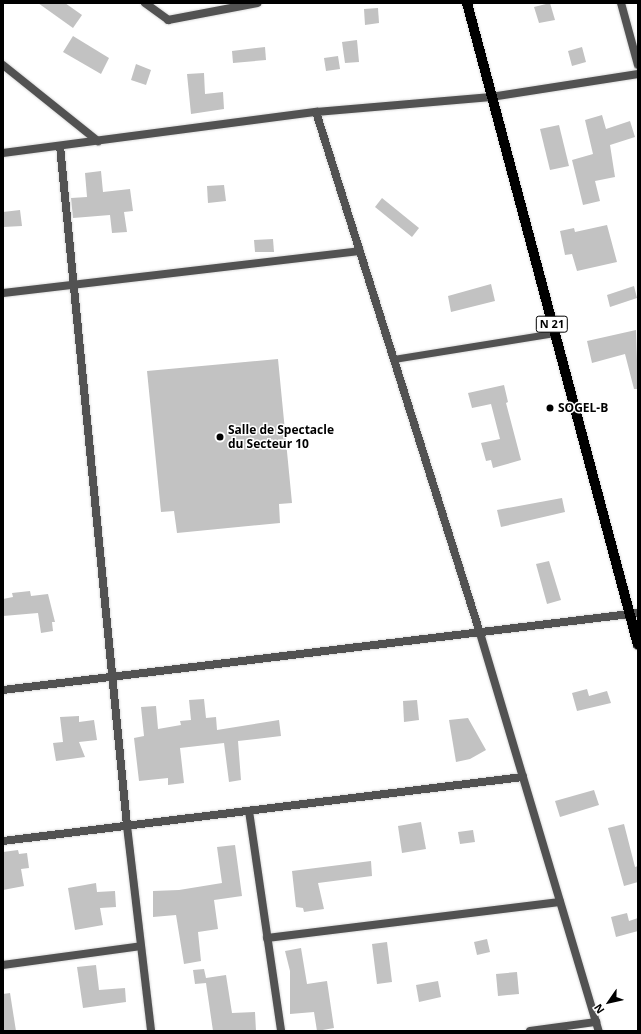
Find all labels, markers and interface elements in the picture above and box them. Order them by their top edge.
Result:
road number: N 21 [535,315,569,333]
place label: SOGEL-B [558,401,608,415]
marker: SOGEL-B [545,403,555,413]
place label: Salle de Spectacle du Secteur 10 [228,423,334,451]
marker: Salle de Spectacle du Secteur 10 [215,432,225,442]
north arrow [589,982,629,1022]
text: N [590,1001,607,1017]

